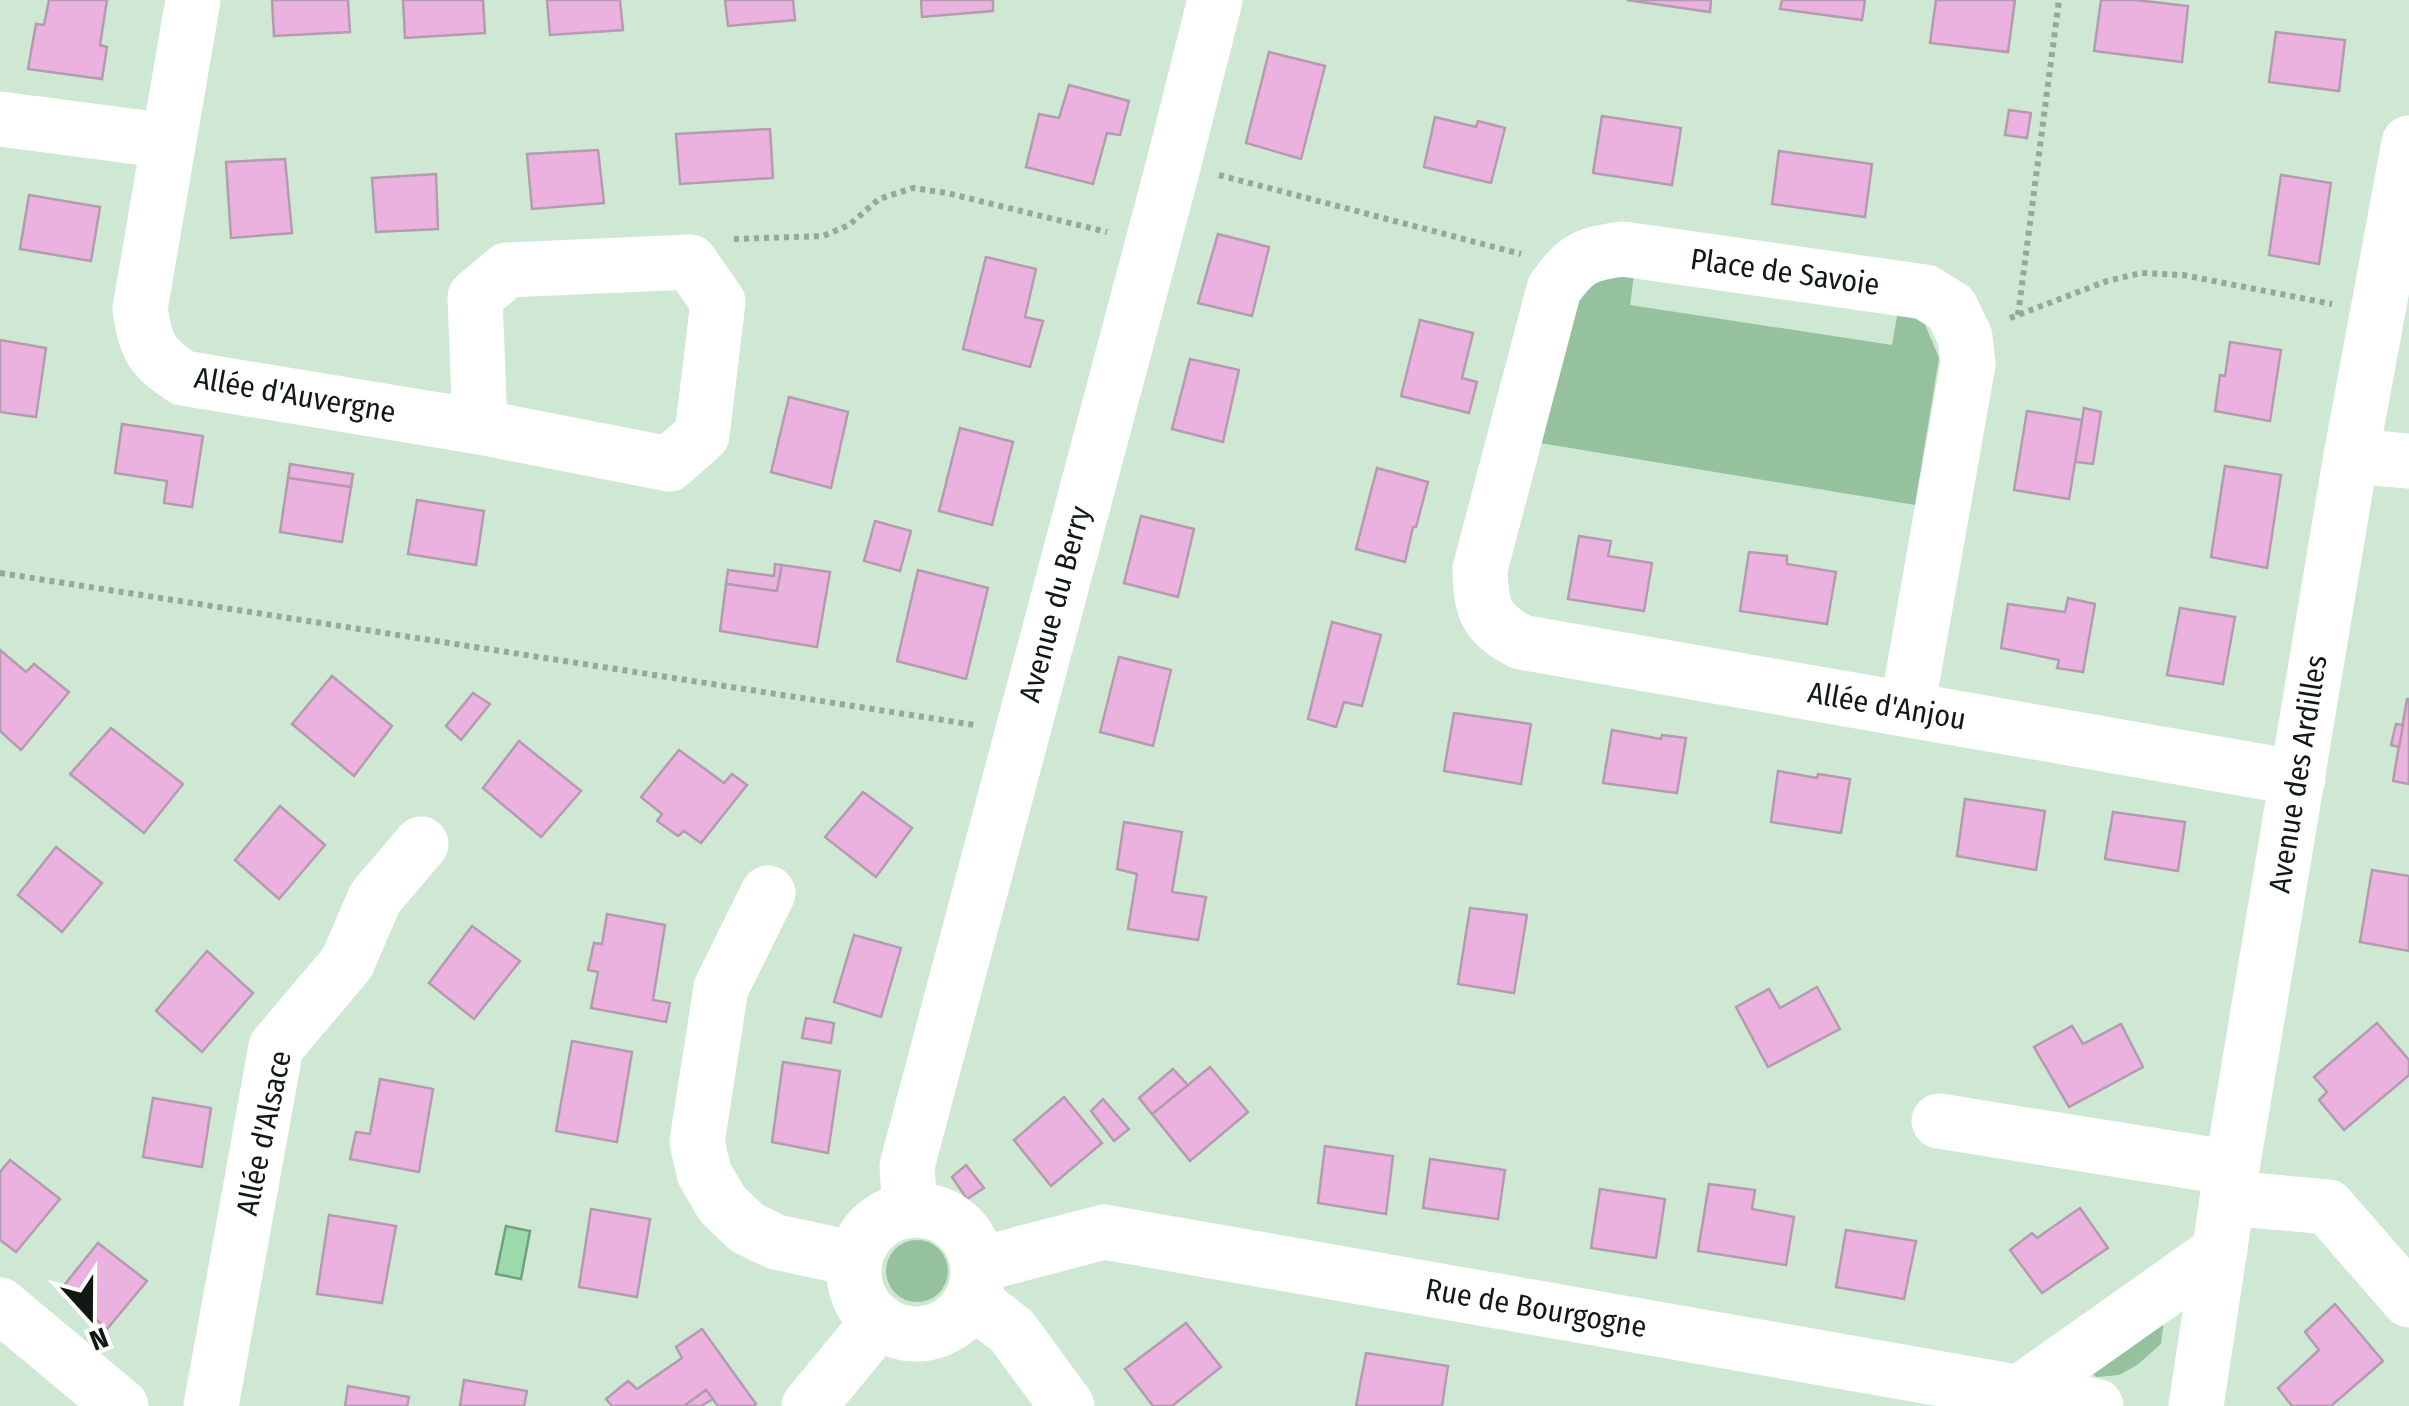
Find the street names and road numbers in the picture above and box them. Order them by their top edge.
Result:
street label: Place de Savoie [1688,241,1882,303]
street label: Allée d'Auvergne [192,360,398,430]
street label: Avenue du Berry [1012,501,1099,706]
street label: Avenue des Ardilles [2261,652,2335,896]
street label: Allée d'Anjou [1805,674,1969,738]
street label: Allée d'Alsace [229,1047,299,1219]
street label: Rue de Bourgogne [1423,1271,1649,1345]

